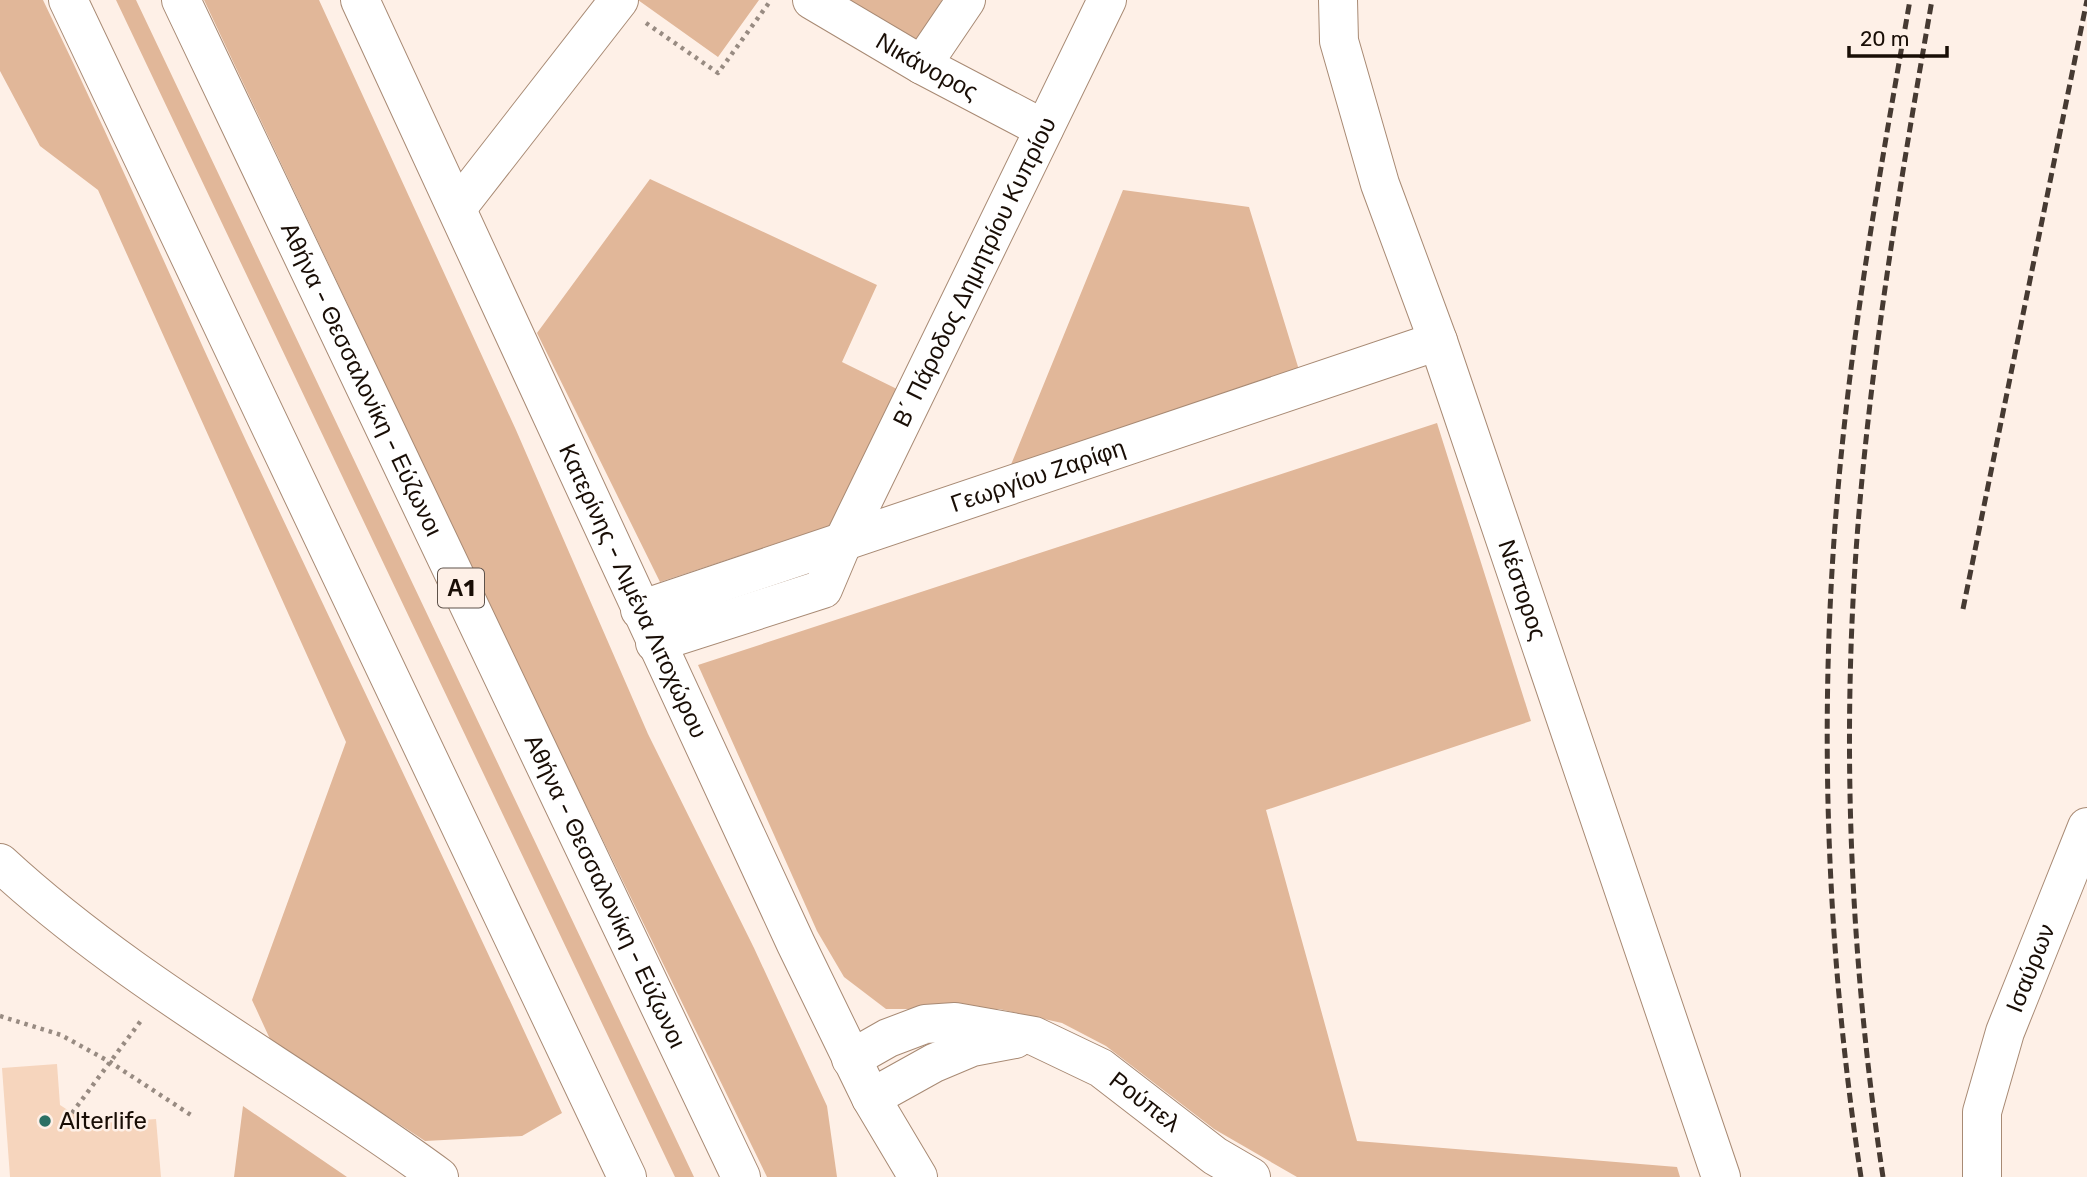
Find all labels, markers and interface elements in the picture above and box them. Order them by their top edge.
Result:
scale bar [1849,14,1947,58]
text: 20 m [1860,26,1909,51]
street label: Νικάνορος [871,27,983,106]
street label: Β΄ Πάροδος Δημητρίου Κυπρίου [887,112,1062,431]
street label: Αθήνα - Θεσσαλονίκη - Εύζωνοι [275,218,448,540]
street label: Γεωργίου Ζαρίφη [947,433,1129,518]
street label: Κατερίνης - Λιμένα Λιτοχώρου [553,439,713,743]
street label: Νέστορος [1492,536,1552,644]
road number: Α1 [438,568,484,608]
street label: Αθήνα - Θεσσαλονίκη - Εύζωνοι [519,730,691,1052]
street label: Ισαύρων [2000,920,2061,1016]
street label: Ρούπελ [1104,1066,1186,1138]
place label: Alterlife [59,1107,147,1135]
marker: Alterlife [37,1113,53,1129]

